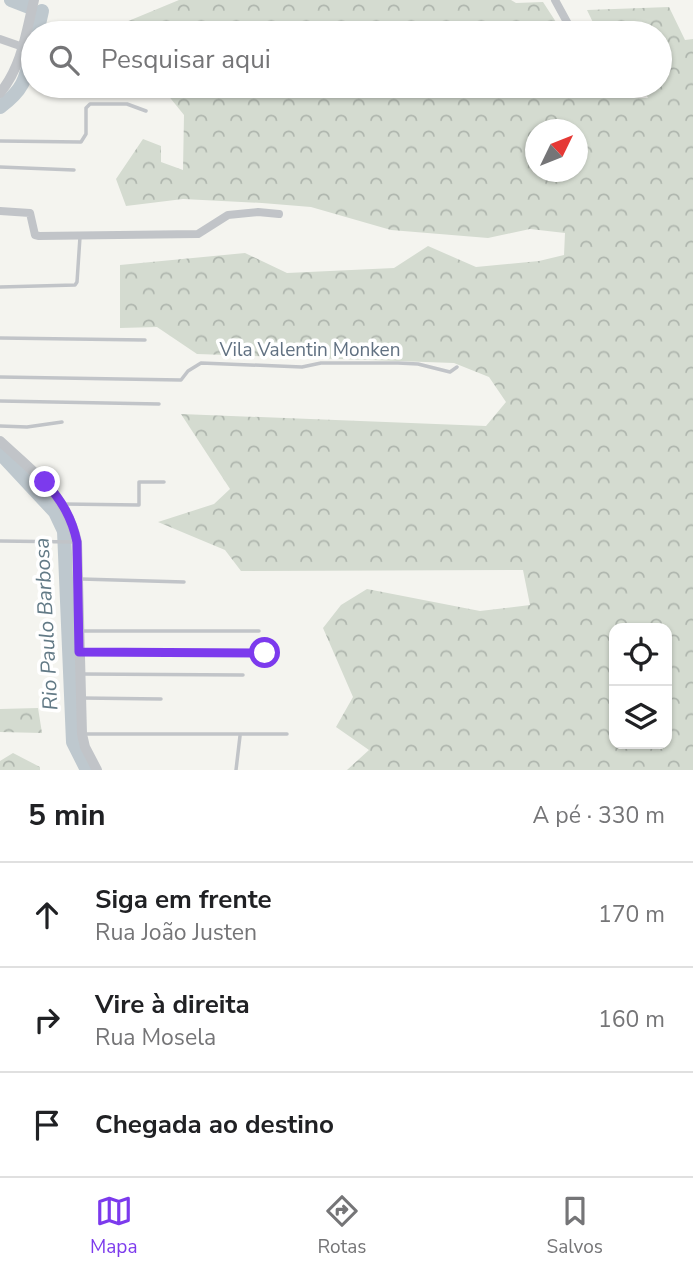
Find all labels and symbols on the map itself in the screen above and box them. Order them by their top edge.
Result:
north arrow [525,119,588,182]
street label: Vila Valentin Monken [218,337,401,363]
route end [29,466,60,497]
water label: Rio Paulo Barbosa [27,537,65,711]
route start [249,637,280,668]

